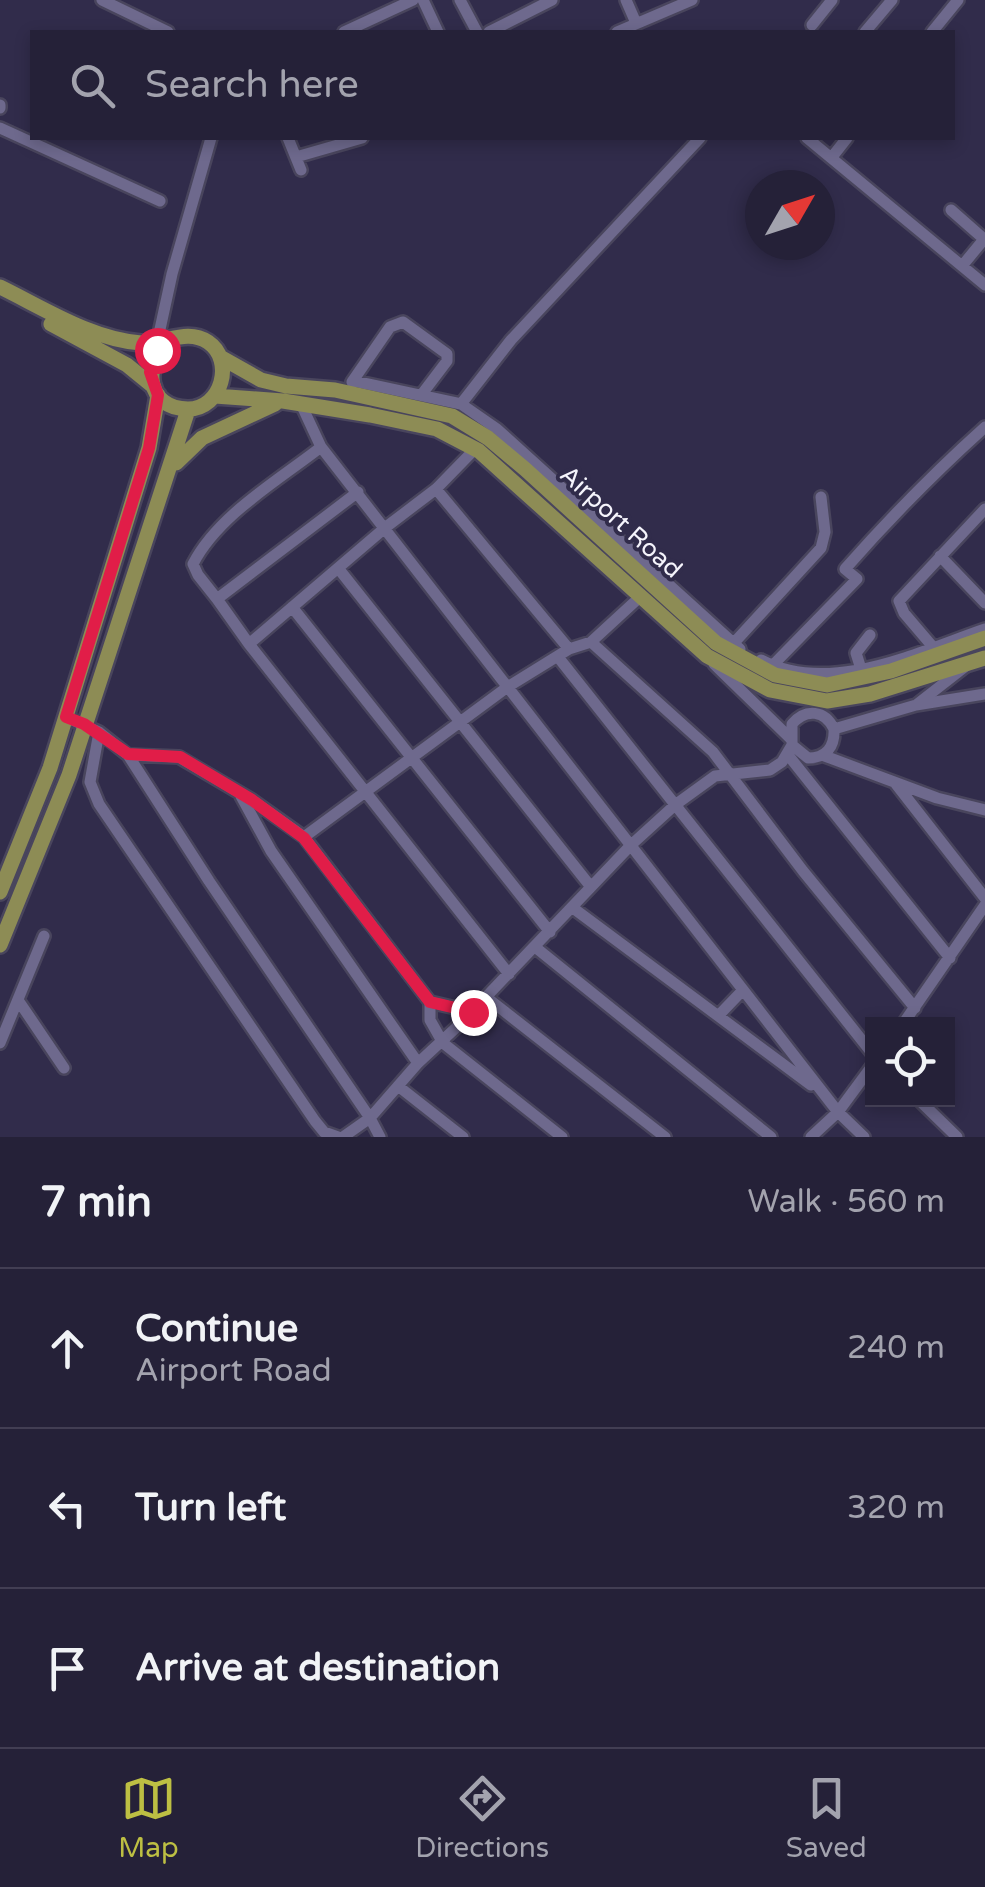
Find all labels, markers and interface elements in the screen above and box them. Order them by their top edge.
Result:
search box [30,30,955,140]
icon: search [65,58,120,113]
text: Search here [145,62,359,108]
north arrow [745,170,835,260]
route start [135,328,181,374]
street label: Airport Road [554,459,688,585]
route end [451,990,497,1036]
map controls [865,1017,955,1107]
button: locate [865,1017,955,1107]
text: 7 min [40,1177,152,1228]
text: Walk · 560 m [748,1183,945,1221]
text: Continue [135,1306,298,1352]
icon: ahead [40,1321,95,1376]
text: 240 m [847,1329,945,1367]
text: Airport Road [135,1352,332,1390]
icon: left [40,1481,95,1536]
text: Turn left [135,1485,286,1531]
text: 320 m [847,1489,945,1527]
icon: arrive [40,1641,95,1696]
text: Arrive at destination [135,1645,500,1691]
tab: Map [118,1771,179,1865]
tab: Directions [415,1771,549,1865]
tab: Saved [786,1771,867,1865]

